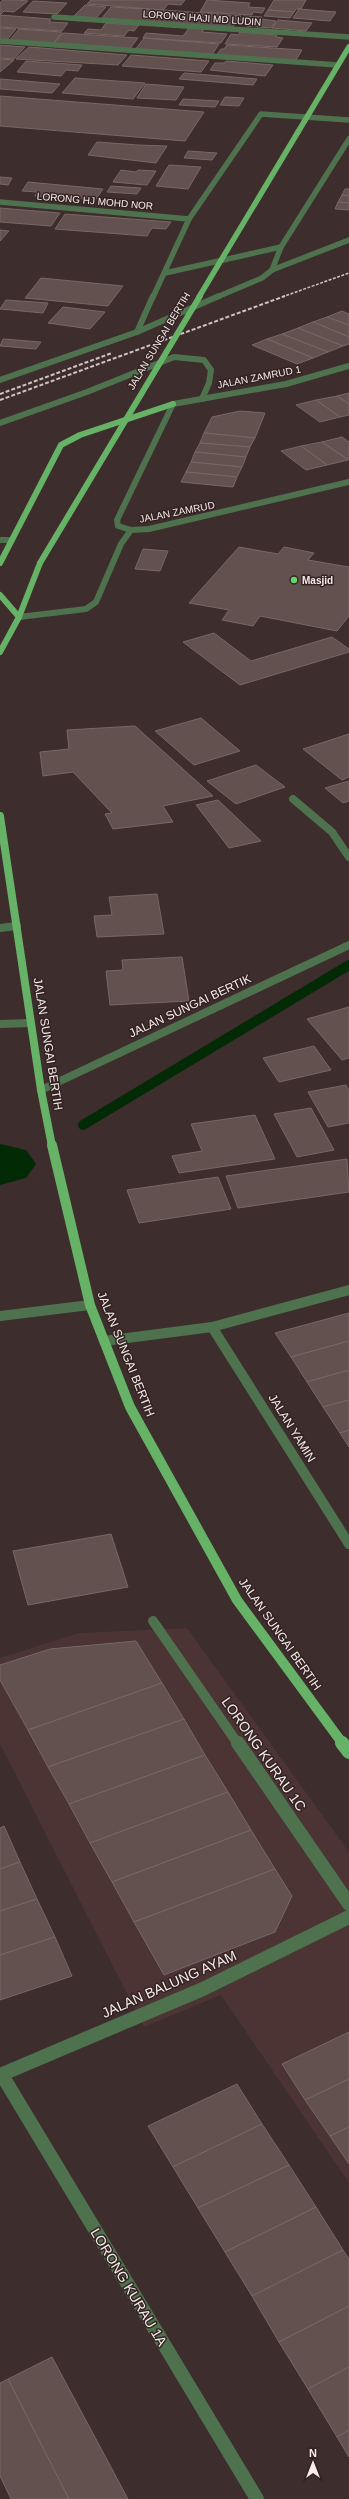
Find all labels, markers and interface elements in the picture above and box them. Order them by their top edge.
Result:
street label: LORONG HAJI MD LUDIN [142,8,262,28]
street label: LORONG HJ MOHD NOR [36,190,154,212]
street label: JALAN SUNGAI BERTIH [126,290,192,392]
street label: JALAN ZAMRUD 1 [216,363,302,391]
street label: JALAN ZAMRUD [138,499,216,525]
marker: Masjid [289,575,299,585]
place label: Masjid [302,575,333,586]
street label: JALAN SUNGAI BERTIK [127,972,253,1040]
street label: JALAN SUNGAI BERTIH [31,977,65,1111]
street label: JALAN SUNGAI BERTIH [94,1289,158,1419]
street label: JALAN YAMIN [266,1391,318,1465]
street label: JALAN SUNGAI BERTIH [236,1575,324,1693]
street label: LORONG KURAU 1C [219,1694,309,1814]
street label: JALAN BALUNG AYAM [99,1947,239,2021]
street label: LORONG KURAU 1A [87,2225,171,2349]
north arrow [293,2443,333,2483]
text: N [309,2447,317,2459]

